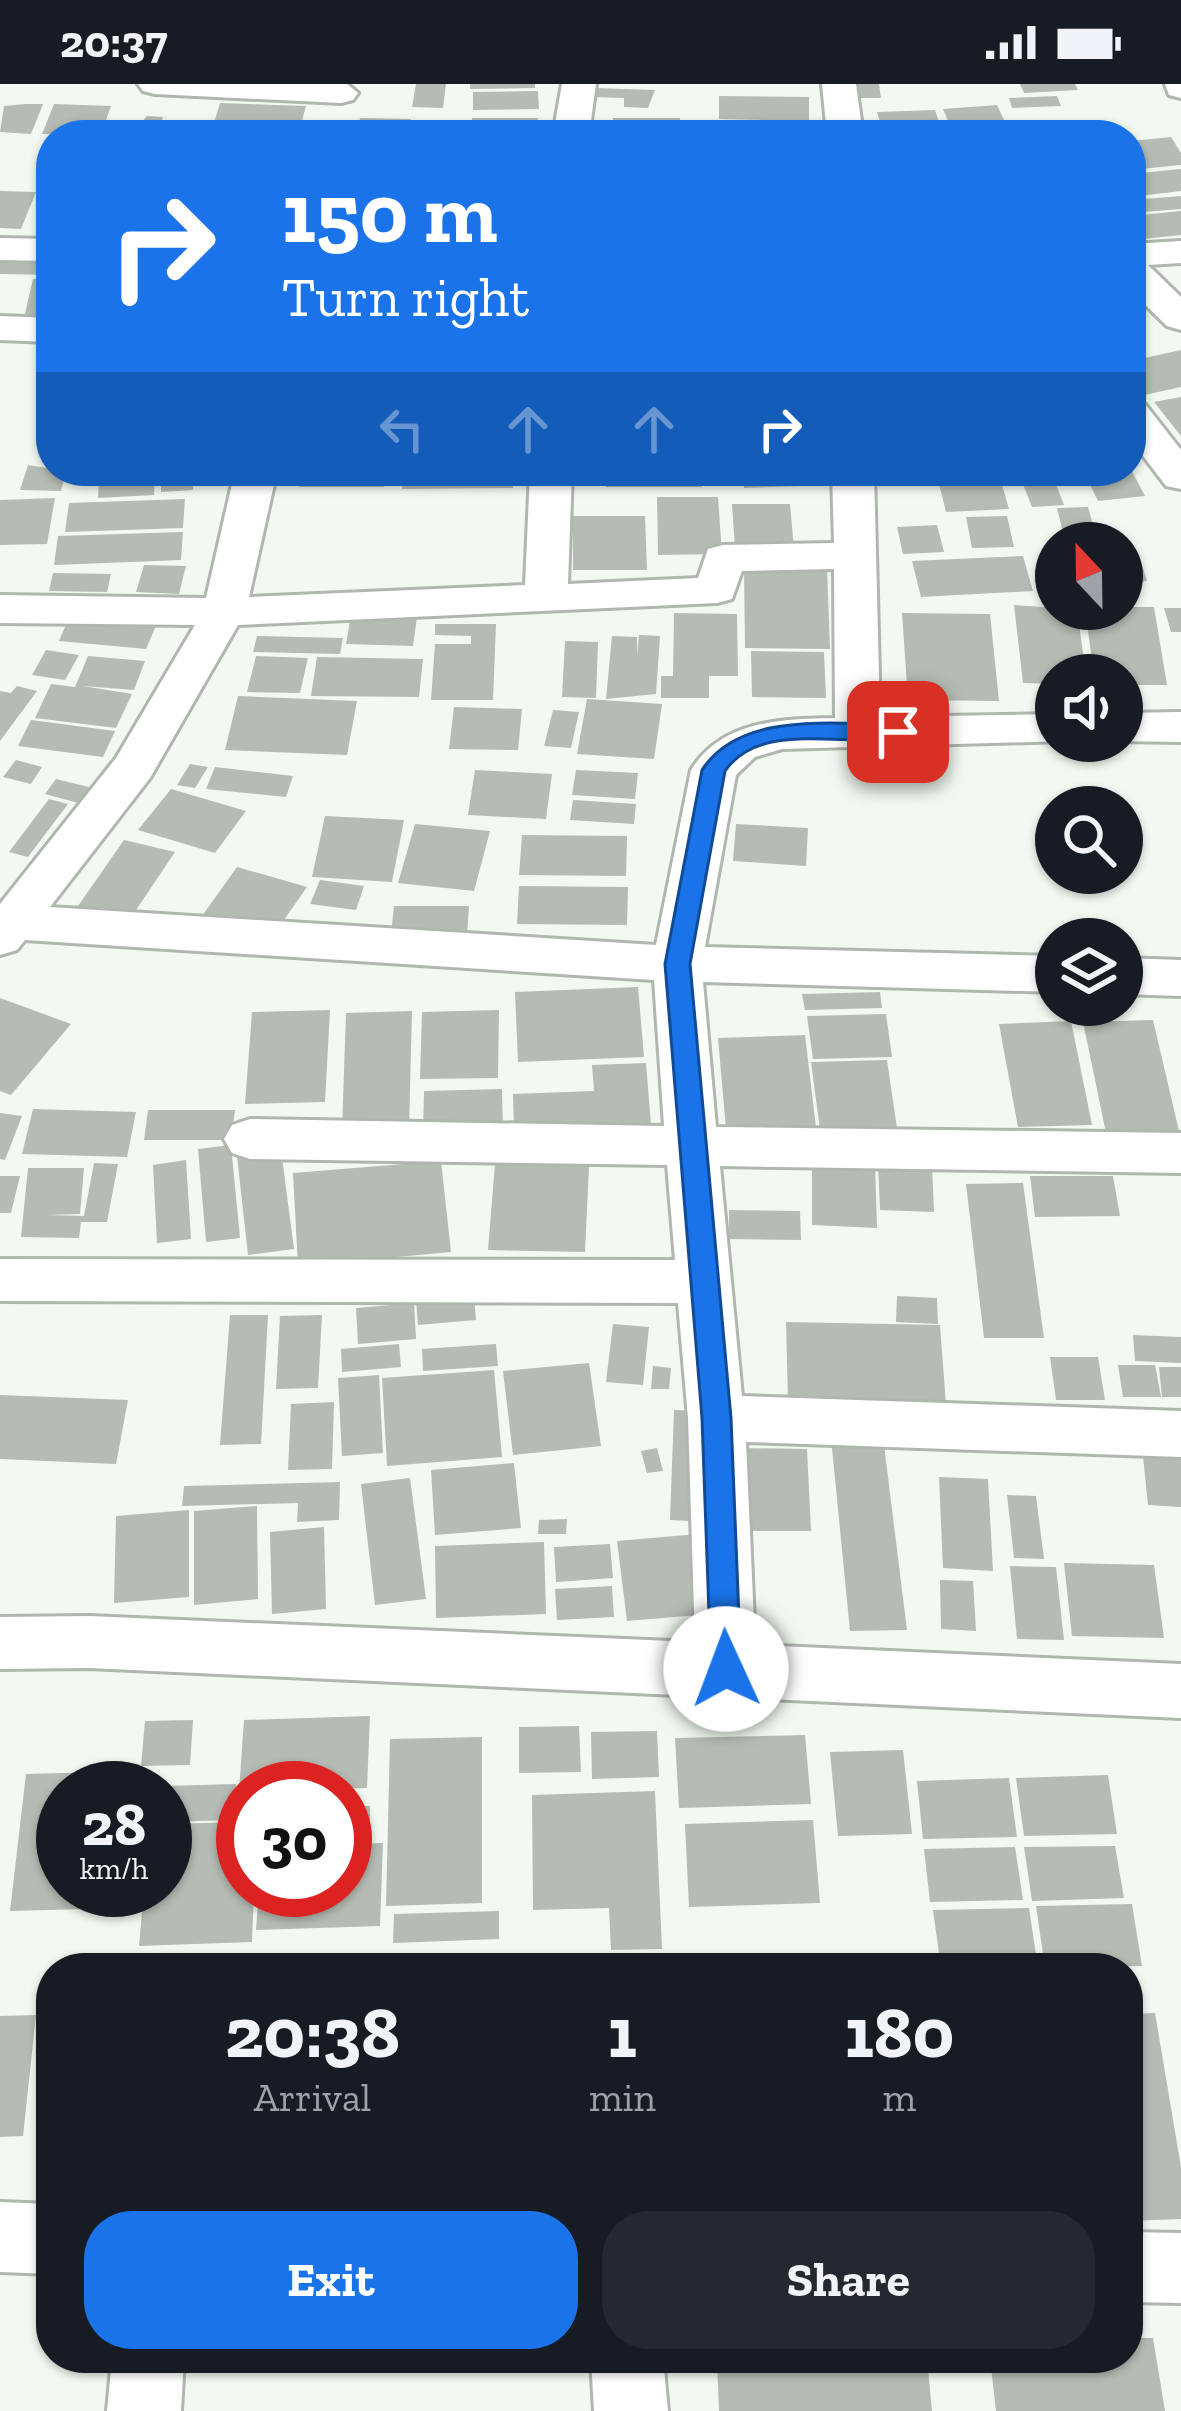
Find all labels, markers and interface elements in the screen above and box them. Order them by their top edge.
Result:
text: 20:37 [60,15,168,69]
text: 150 m [282,163,497,264]
icon: right [84,168,240,324]
text: Turn right [282,265,529,330]
icon: left [369,396,435,462]
icon: ahead [495,396,561,462]
icon: ahead [621,396,687,462]
icon: right [747,396,813,462]
north arrow [1035,522,1143,630]
map controls [1035,522,1143,1026]
button: sound [1035,654,1143,762]
pin [847,681,949,783]
icon: arrive [865,699,931,765]
button: search [1035,786,1143,894]
button: layers [1035,918,1143,1026]
position arrow [663,1606,789,1732]
speed limit sign: 30 [216,1761,372,1917]
text: 28 [82,1788,146,1860]
text: km/h [80,1851,148,1887]
text: 20:38 [225,1989,400,2075]
text: 1 [608,1989,637,2075]
text: 180 [845,1989,954,2075]
text: Arrival [254,2074,371,2121]
text: min [589,2074,656,2121]
text: m [883,2074,916,2121]
button: Exit [84,2211,578,2349]
button: Share [602,2211,1095,2349]

